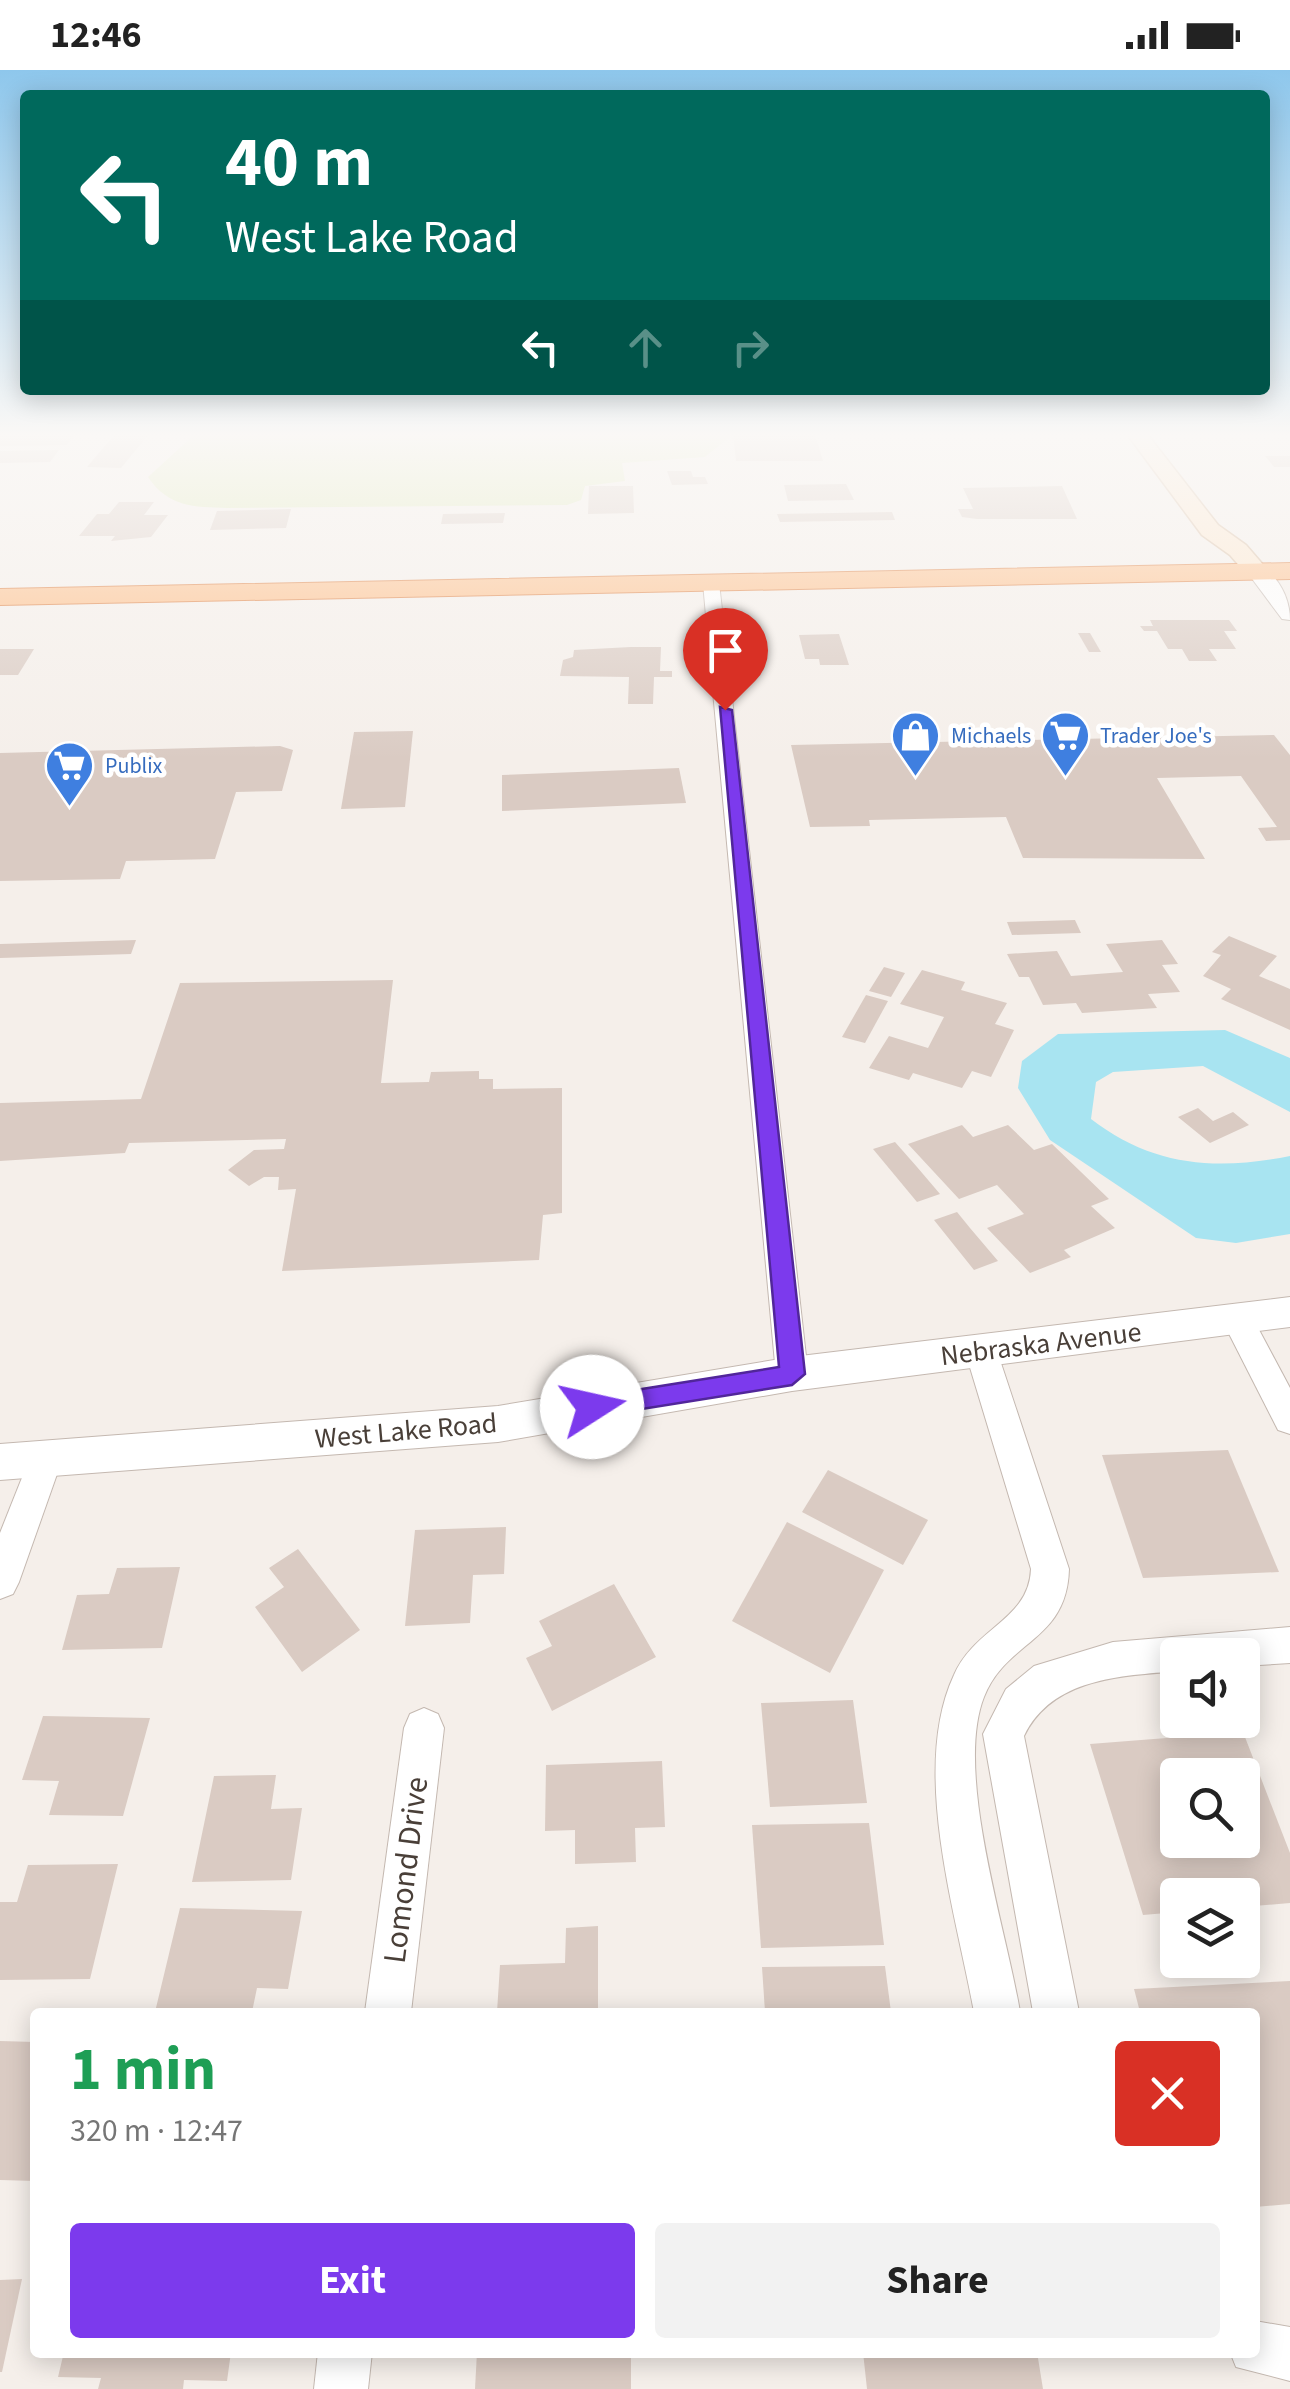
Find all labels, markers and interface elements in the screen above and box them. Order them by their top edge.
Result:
text: 12:46 [50,8,142,62]
text: 40 m [225,113,373,213]
icon: left [60,130,190,260]
text: West Lake Road [225,206,519,270]
icon: left [513,320,568,375]
icon: ahead [618,320,673,375]
icon: right [723,320,778,375]
pin [683,608,768,711]
icon: arrive [698,623,753,678]
shop icon: Michaels [890,710,942,778]
supermarket icon: Trader Joe's [1039,710,1091,778]
place label: Michaels [951,720,1031,752]
place label: Trader Joe's [1100,720,1212,752]
supermarket icon: Publix [44,740,96,808]
place label: Publix [105,750,163,782]
street label: Nebraska Avenue [938,1312,1144,1376]
position arrow [540,1355,644,1459]
street label: West Lake Road [313,1403,499,1459]
map controls [1160,1638,1260,1978]
button: sound [1160,1638,1260,1738]
button: search [1160,1758,1260,1858]
street label: Lomond Drive [372,1774,440,1966]
button: layers [1160,1878,1260,1978]
text: 1 min [70,2028,216,2113]
button: close [1115,2041,1220,2146]
text: 320 m · 12:47 [70,2108,243,2154]
button: Exit [70,2223,635,2338]
button: Share [655,2223,1220,2338]

